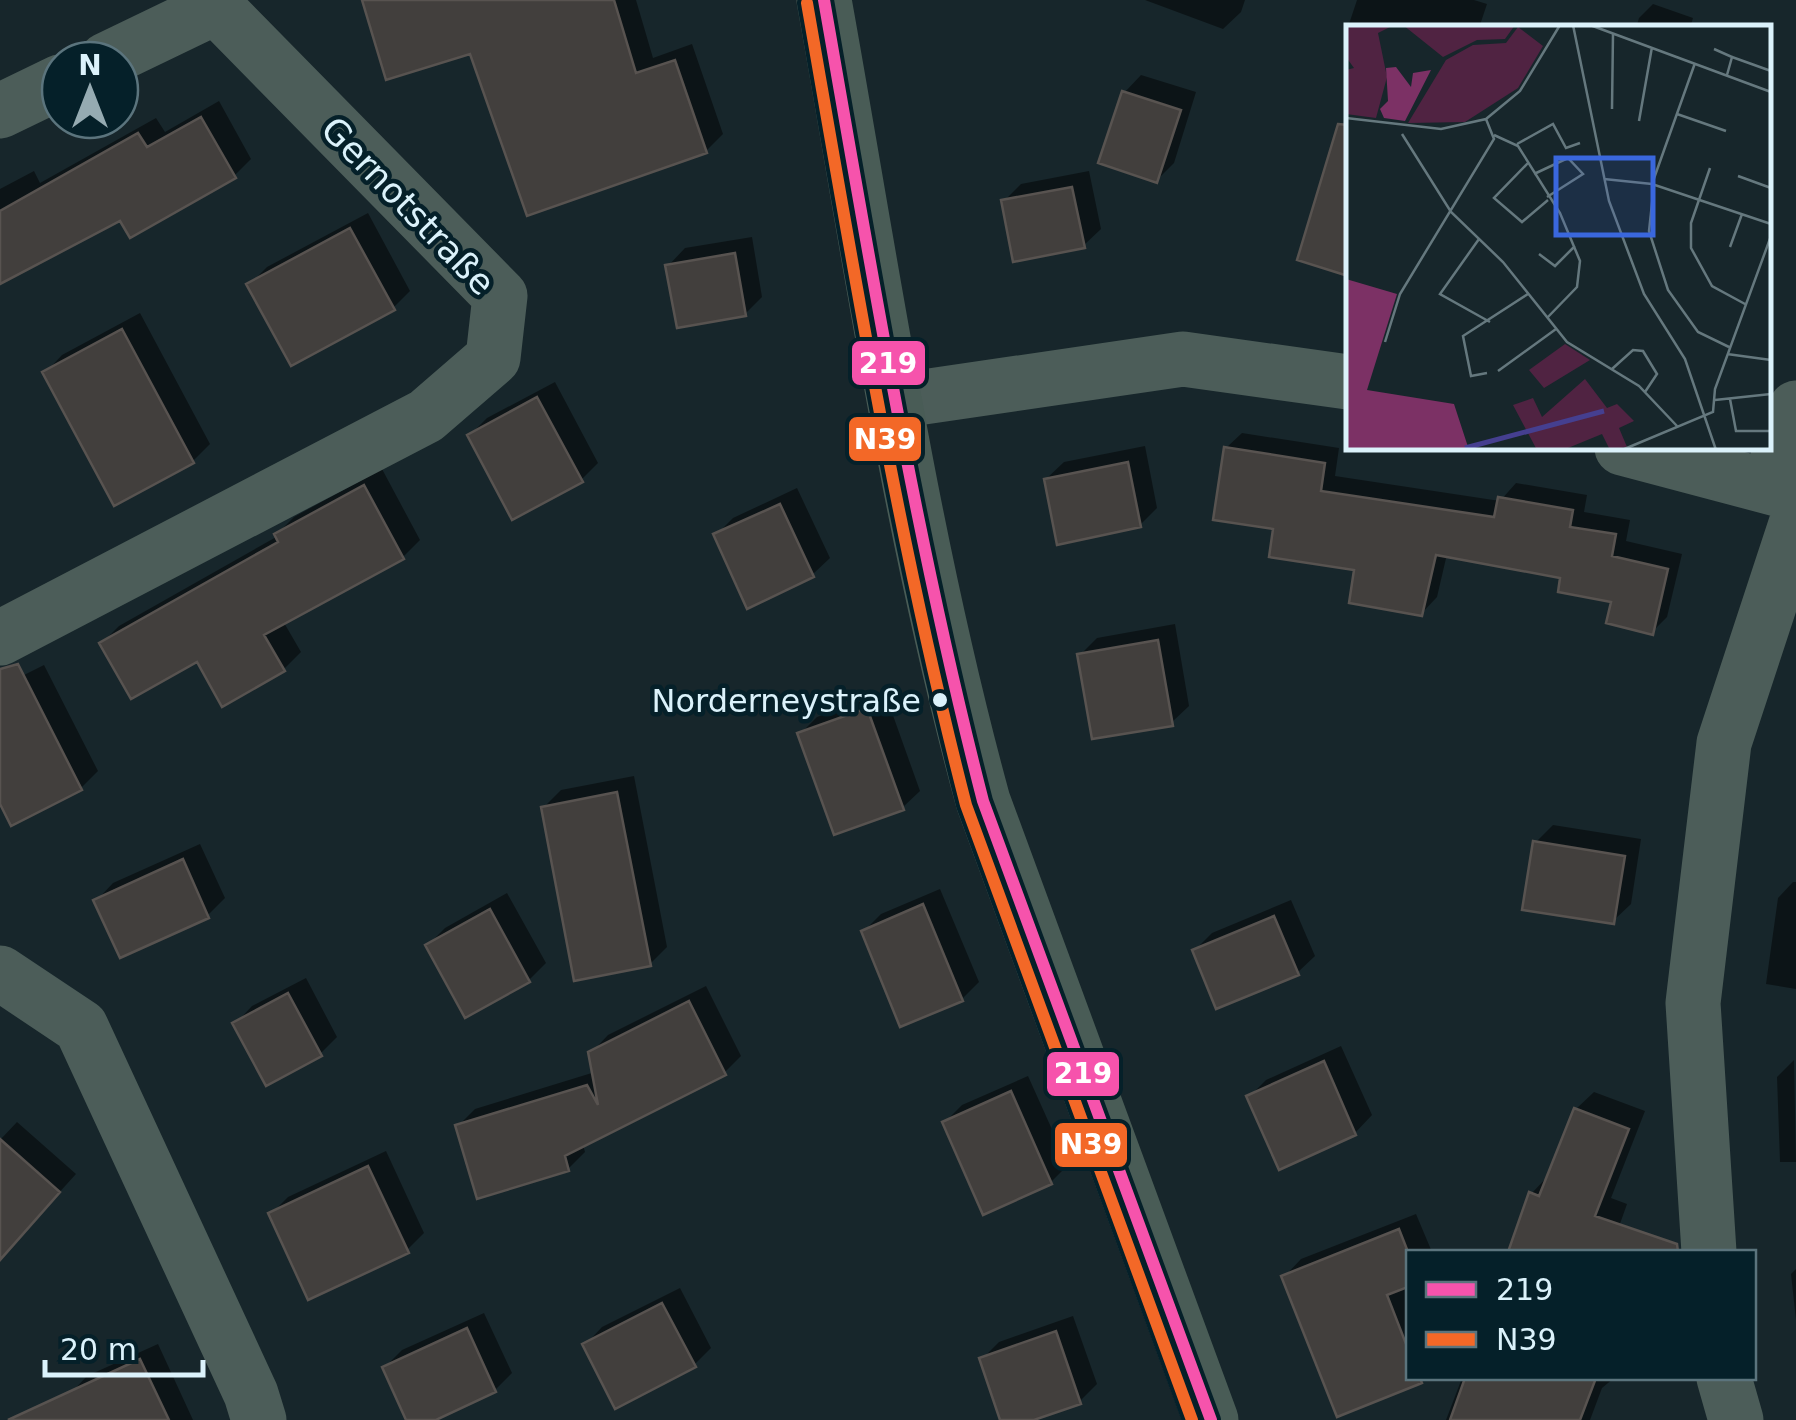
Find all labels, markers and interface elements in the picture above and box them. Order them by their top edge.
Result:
inset map [1346,25,1771,450]
north arrow [40,40,140,140]
text: N [78,49,102,82]
street label: Gernotstraße [313,109,503,303]
line badge: 219 [850,339,927,387]
text: 219 [859,347,917,380]
line badge: N39 [847,415,923,463]
text: N39 [854,423,916,456]
place label: Norderneystraße [652,682,921,720]
marker: Norderneystraße [930,690,950,710]
line badge: 219 [1045,1050,1121,1098]
text: 219 [1054,1057,1112,1090]
line badge: N39 [1053,1121,1129,1169]
text: N39 [1060,1128,1122,1161]
legend [1406,1250,1756,1380]
text: 219 [1496,1272,1553,1307]
scale bar [45,1315,202,1377]
text: N39 [1496,1322,1557,1357]
text: 20 m [60,1332,137,1367]

